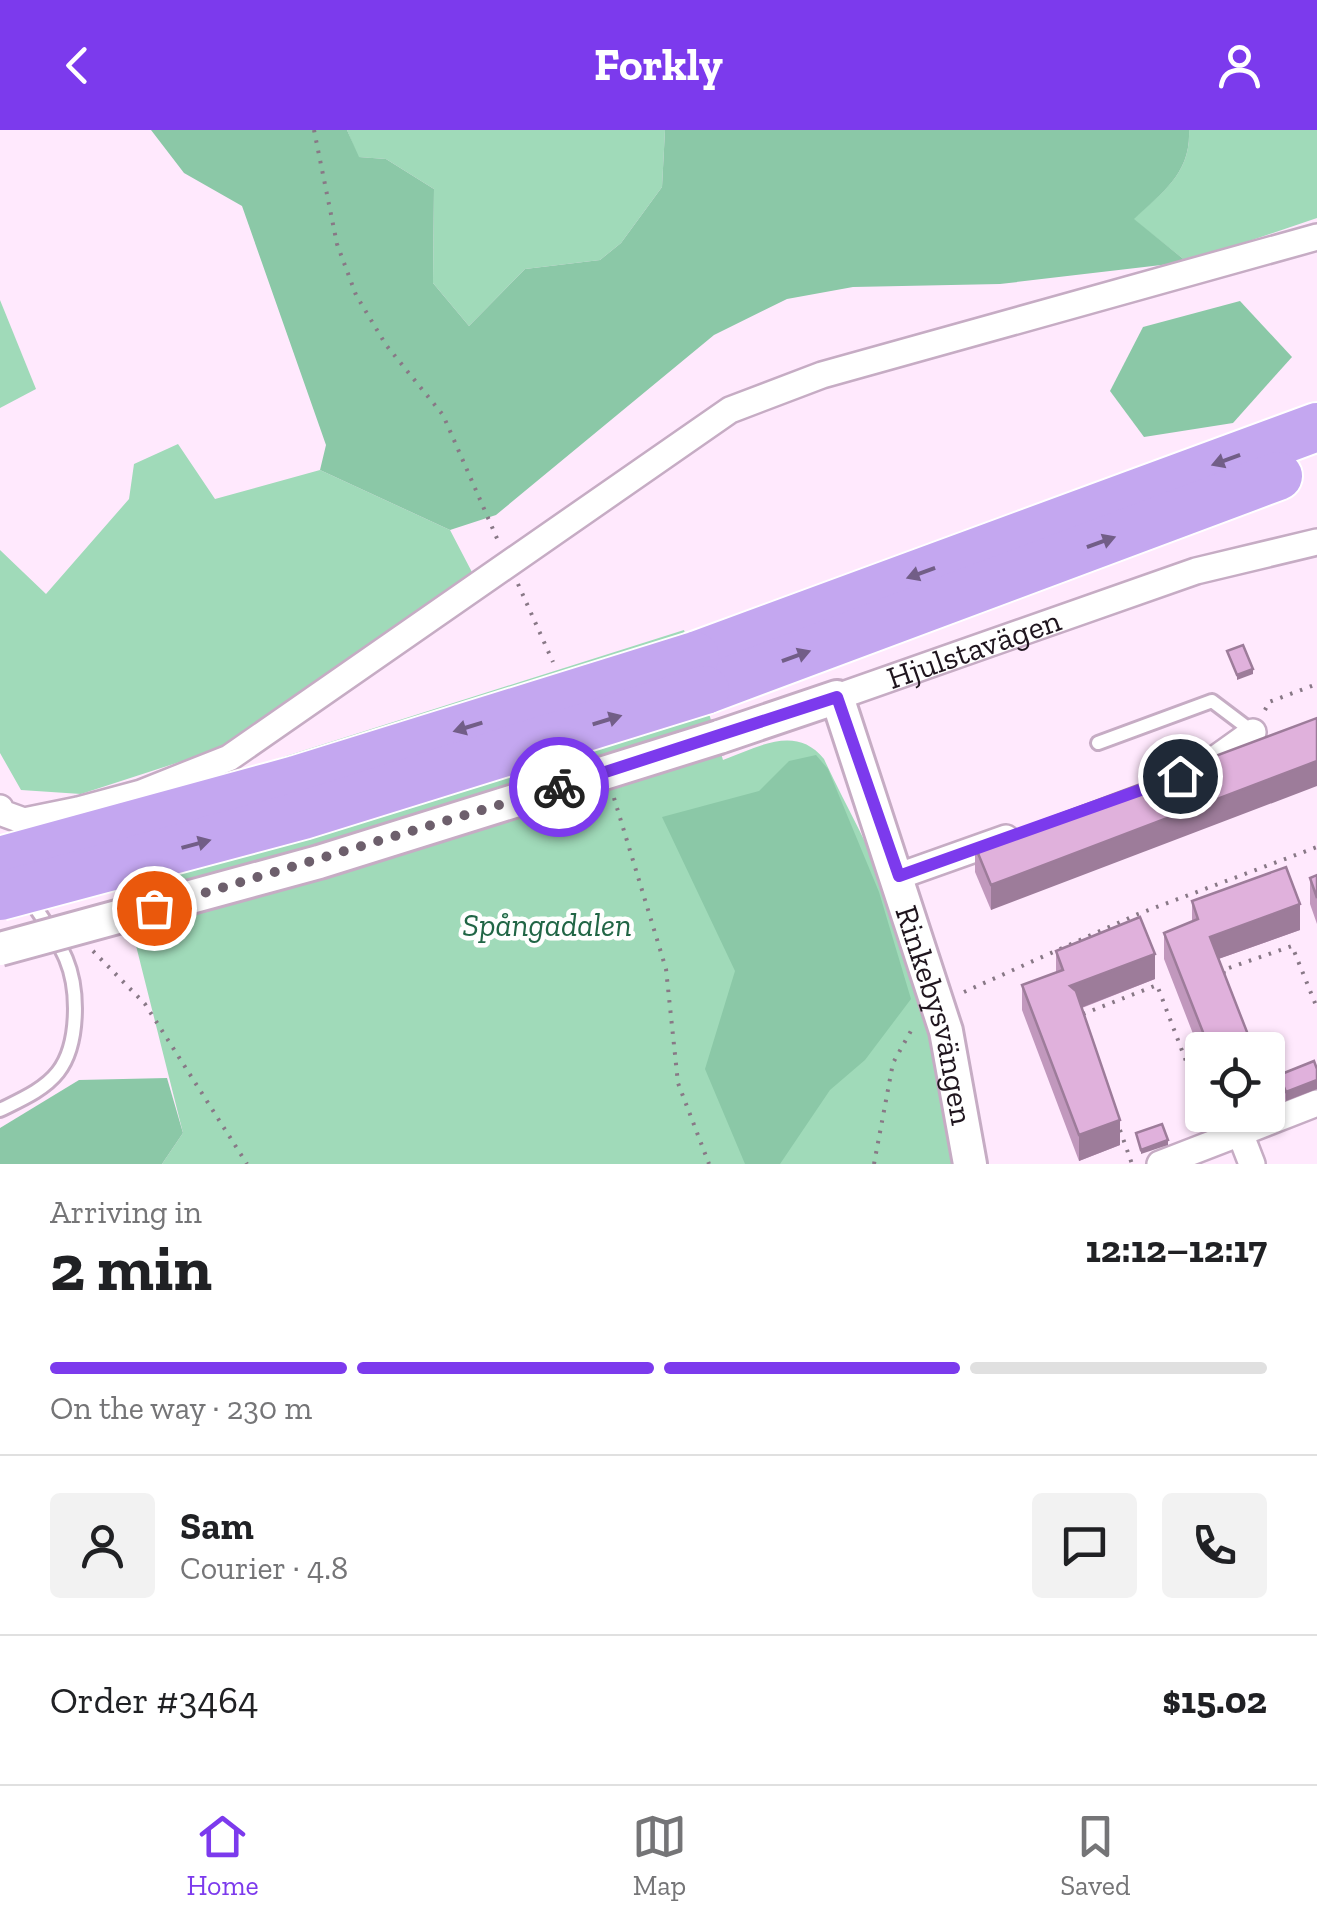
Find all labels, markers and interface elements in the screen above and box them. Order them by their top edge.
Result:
icon: back [50,38,105,93]
text: Forkly [594,38,723,92]
icon: person [1212,38,1267,93]
one-way arrow [1210,453,1240,468]
one-way arrow [1086,534,1116,549]
one-way arrow [905,566,935,581]
street label: Hjulstavägen [882,601,1066,697]
one-way arrow [782,648,812,663]
one-way arrow [593,712,623,727]
one-way arrow [453,720,483,735]
pin [1138,734,1223,819]
courier [509,737,609,837]
icon: home [1153,749,1208,804]
icon: bike [532,760,587,815]
one-way arrow [181,836,211,851]
pin [112,866,197,951]
icon: bag [127,881,182,936]
street label: Rinkebysvängen [887,901,982,1128]
park label: Spångadalen [462,906,632,944]
map controls [1185,1032,1285,1132]
button: locate [1185,1032,1285,1132]
text: Arriving in [50,1193,202,1231]
text: 12:12–12:17 [1085,1226,1267,1272]
text: 2 min [50,1229,212,1307]
text: On the way · 230 m [50,1389,312,1427]
button: person [50,1493,155,1598]
button: chat [1032,1493,1137,1598]
button: phone [1162,1493,1267,1598]
text: Sam [180,1503,254,1549]
text: Courier · 4.8 [180,1549,348,1587]
text: Order #3464 [50,1677,259,1723]
text: $15.02 [1162,1677,1267,1723]
tab: Home [187,1809,259,1902]
tab: Map [632,1809,687,1902]
tab: Saved [1060,1809,1130,1902]

